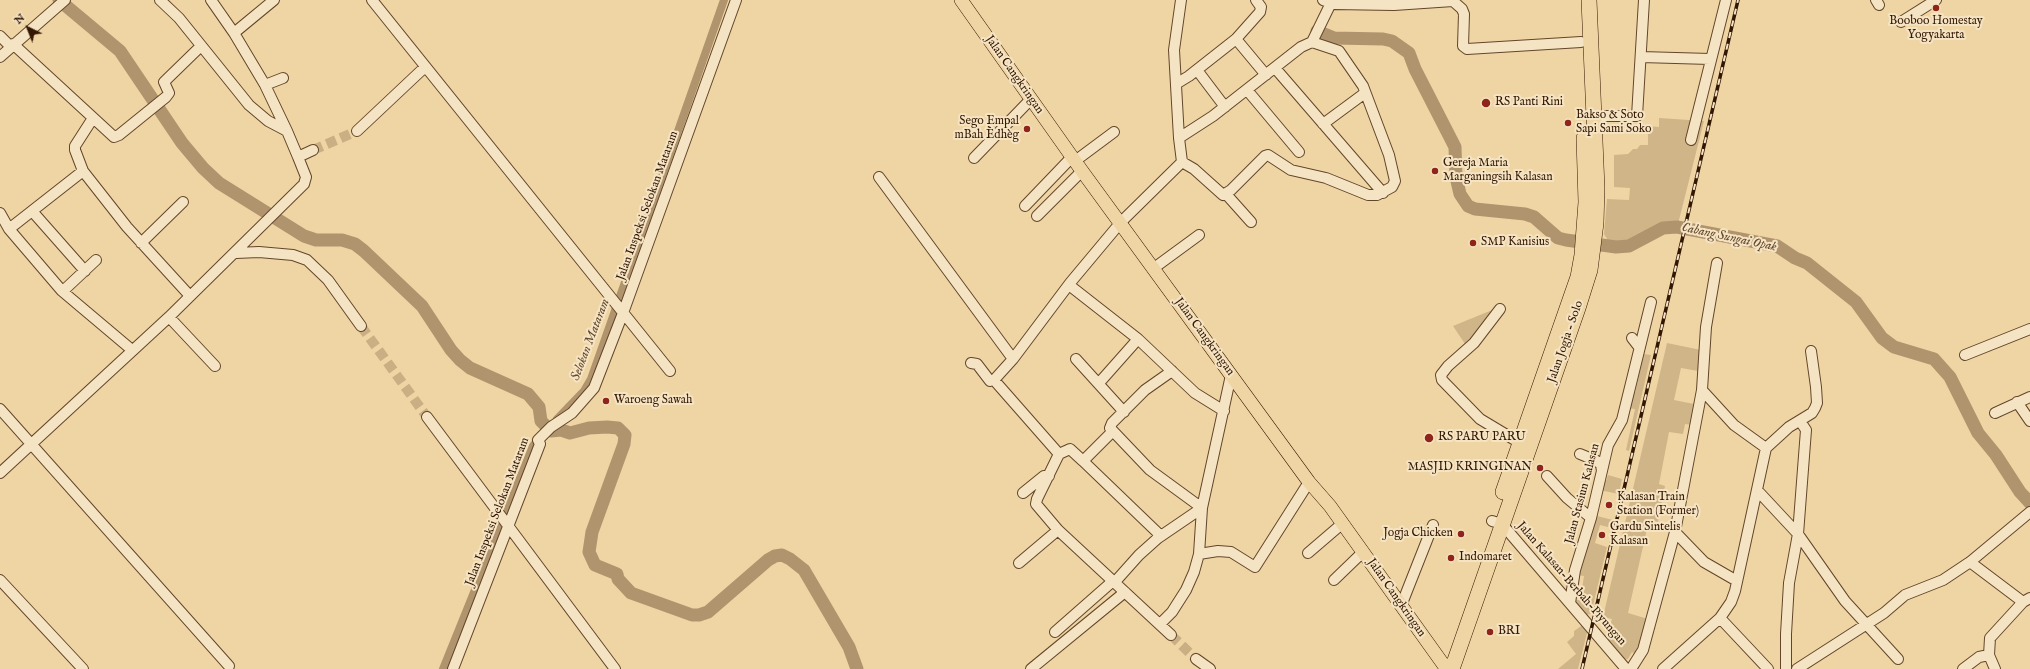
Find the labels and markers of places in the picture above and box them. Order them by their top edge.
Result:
marker: Booboo Homestay Yogyakarta [1931,3,1941,13]
place label: Booboo Homestay Yogyakarta [1889,15,1983,43]
place label: RS Panti Rini [1495,96,1563,110]
marker: RS Panti Rini [1480,97,1492,109]
place label: Bakso & Soto Sapi Sami Soko [1576,109,1651,137]
place label: Sego Empal mBah Èdhèg [955,115,1019,143]
marker: Bakso & Soto Sapi Sami Soko [1563,118,1573,128]
marker: Sego Empal mBah Èdhèg [1022,124,1032,134]
place label: Gereja Maria Marganingsih Kalasan [1443,157,1553,185]
marker: Gereja Maria Marganingsih Kalasan [1430,166,1440,176]
place label: SMP Kanisius [1481,236,1549,250]
marker: SMP Kanisius [1468,238,1478,248]
place label: Waroeng Sawah [614,394,692,408]
marker: Waroeng Sawah [601,396,611,406]
place label: RS PARU PARU [1438,431,1526,445]
marker: RS PARU PARU [1423,432,1435,444]
place label: MASJID KRINGINAN [1408,461,1532,475]
marker: MASJID KRINGINAN [1535,463,1545,473]
place label: Kalasan Train Station (Former) [1617,491,1699,519]
marker: Kalasan Train Station (Former) [1604,500,1614,510]
place label: Gardu Sintelis Kalasan [1610,521,1680,549]
place label: Jogja Chicken [1383,527,1453,541]
marker: Jogja Chicken [1456,529,1466,539]
marker: Gardu Sintelis Kalasan [1597,530,1607,540]
place label: Indomaret [1459,551,1512,565]
marker: Indomaret [1446,553,1456,563]
place label: BRI [1498,625,1520,639]
marker: BRI [1485,627,1495,637]

